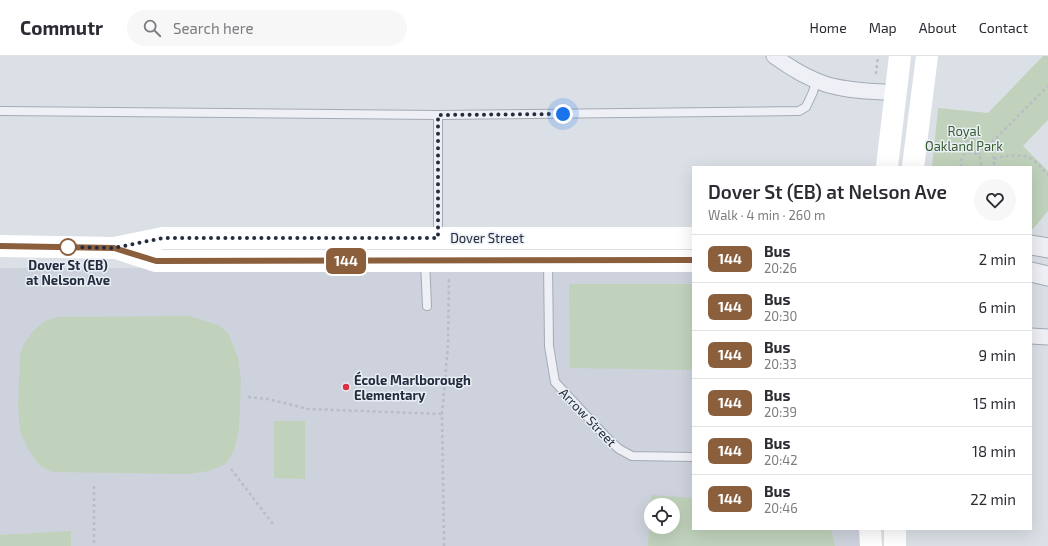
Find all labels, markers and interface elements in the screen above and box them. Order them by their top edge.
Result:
search box [127,10,407,46]
text: Commutr [20,16,103,39]
icon: search [141,17,163,39]
text: Search here [173,19,254,37]
text: Home [810,19,847,36]
text: Map [869,19,897,36]
text: About [919,19,957,36]
text: Contact [979,19,1028,36]
your location [553,104,573,124]
park label: Royal Oakland Park [925,123,1003,154]
button: heart [974,179,1016,221]
text: Dover St (EB) at Nelson Ave [708,180,947,203]
text: Walk · 4 min · 260 m [708,207,825,223]
street label: Dover Street [450,230,524,246]
marker: Dover St (EB) at Nelson Ave [59,238,77,256]
text: Bus [764,242,790,260]
line badge: 144 [323,248,369,274]
text: 144 [718,250,742,267]
text: 2 min [979,250,1016,268]
text: 144 [334,252,358,269]
place label: Dover St (EB) at Nelson Ave [26,257,110,288]
text: 20:26 [764,260,797,276]
text: Bus [764,290,790,308]
text: 144 [718,298,742,315]
text: 6 min [978,298,1016,316]
text: 20:30 [764,308,797,324]
text: Bus [764,338,790,356]
text: 144 [718,346,742,363]
text: 9 min [978,346,1016,364]
text: 20:33 [764,356,797,372]
place label: École Marlborough Elementary [354,371,471,403]
marker: École Marlborough Elementary [341,382,351,392]
street label: Arrow Street [556,384,620,450]
text: Bus [764,386,790,404]
text: 144 [718,394,742,411]
text: 15 min [973,394,1016,412]
text: 20:39 [764,404,797,420]
text: Bus [764,434,790,452]
text: 144 [718,442,742,459]
text: 18 min [972,442,1016,460]
text: 20:42 [764,452,798,468]
text: Bus [764,482,790,500]
text: 144 [718,490,742,507]
text: 22 min [970,490,1016,508]
map controls [644,498,680,534]
button: locate [644,498,680,534]
text: 20:46 [764,500,798,516]

